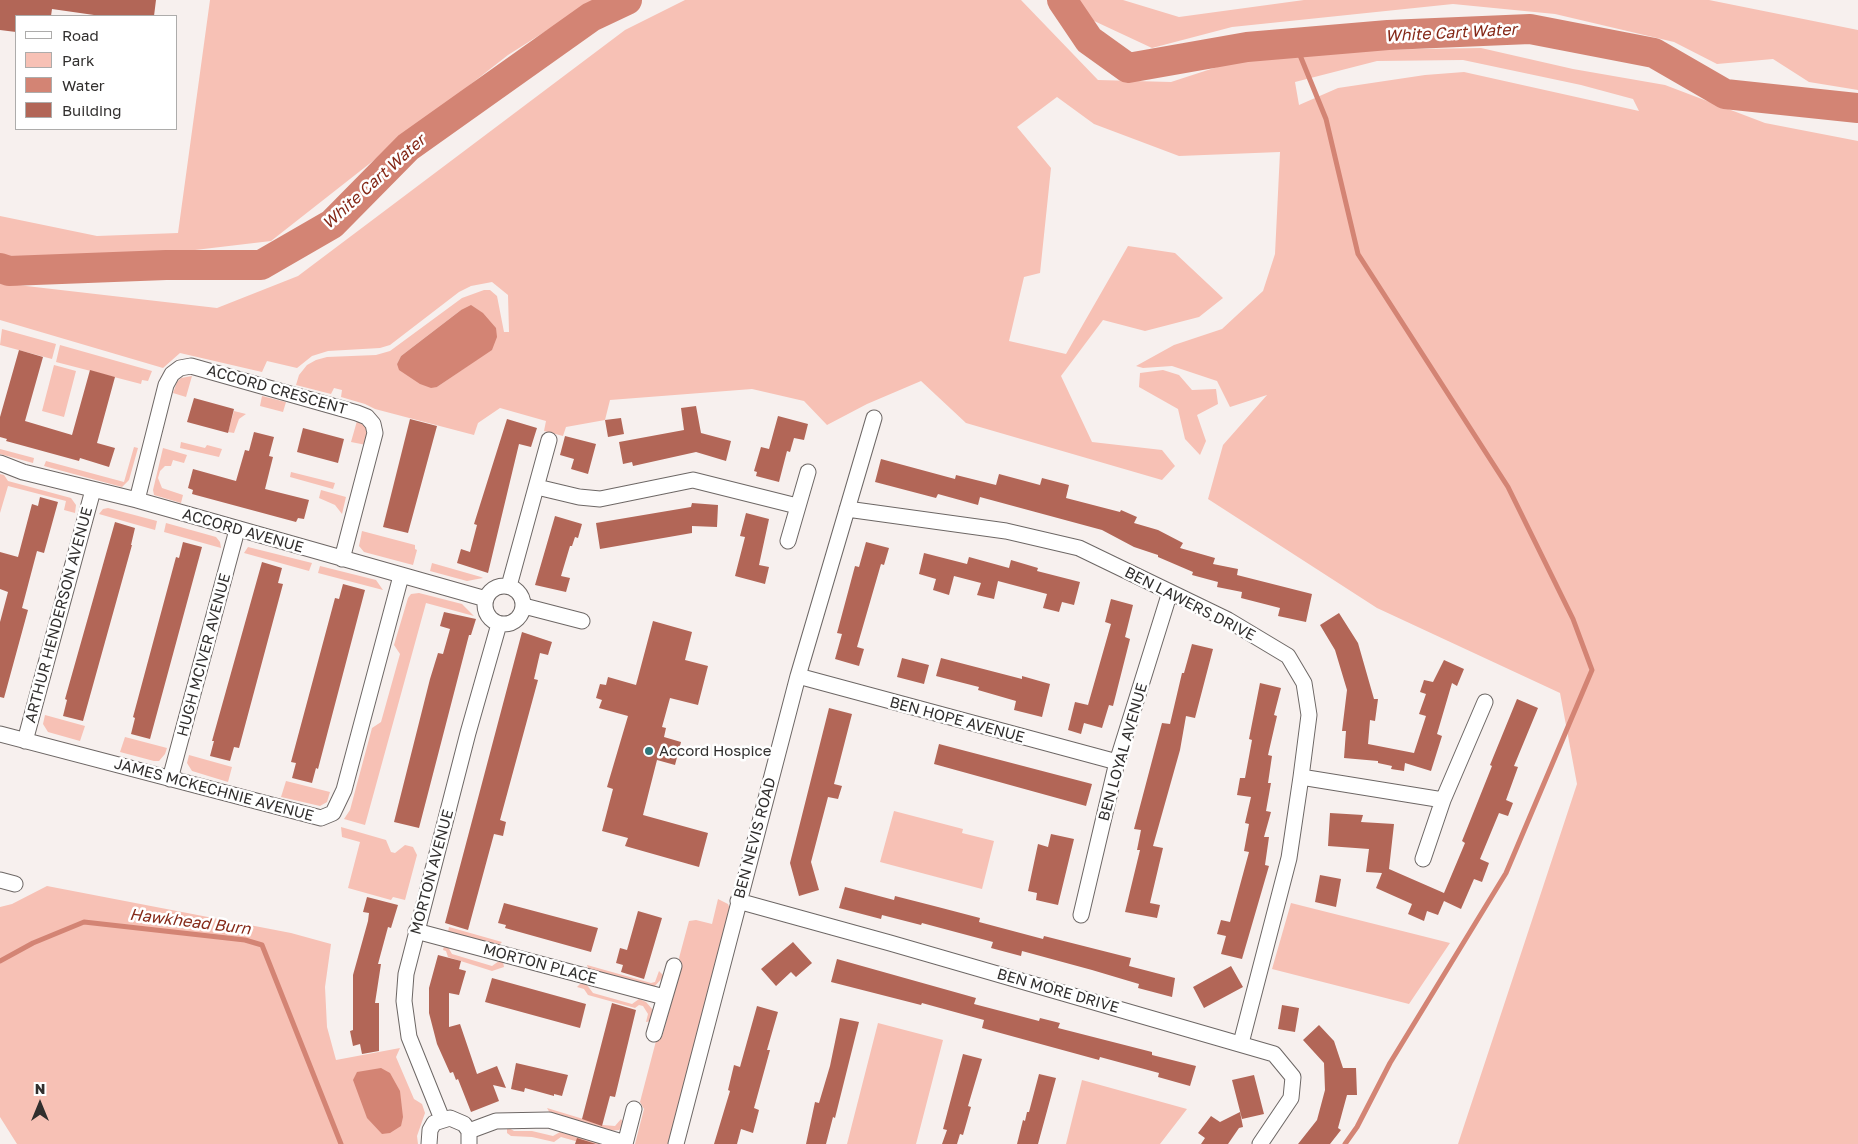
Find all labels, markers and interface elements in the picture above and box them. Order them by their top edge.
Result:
legend [15,15,178,130]
water label: White Cart Water [1385,20,1517,46]
text: Road [62,26,99,44]
text: Park [62,51,94,69]
text: Water [62,76,105,94]
text: Building [62,101,122,119]
water label: White Cart Water [319,131,429,233]
street label: ACCORD CRESCENT [205,361,349,419]
street label: ARTHUR HENDERSON AVENUE [21,505,97,725]
street label: ACCORD AVENUE [180,505,306,557]
street label: BEN LAWERS DRIVE [1122,563,1258,645]
street label: HUGH MCIVER AVENUE [174,571,234,739]
street label: BEN LOYAL AVENUE [1095,681,1151,823]
street label: BEN HOPE AVENUE [888,693,1026,747]
place label: Accord Hospice [659,742,771,760]
marker: Accord Hospice [643,745,655,757]
street label: JAMES MCKECHNIE AVENUE [112,755,316,825]
street label: BEN NEVIS ROAD [730,775,780,901]
street label: MORTON AVENUE [407,808,457,936]
water label: Hawkhead Burn [129,905,251,939]
street label: MORTON PLACE [481,940,599,988]
street label: BEN MORE DRIVE [995,965,1121,1017]
north arrow [15,1079,65,1129]
text: N [35,1080,45,1097]

